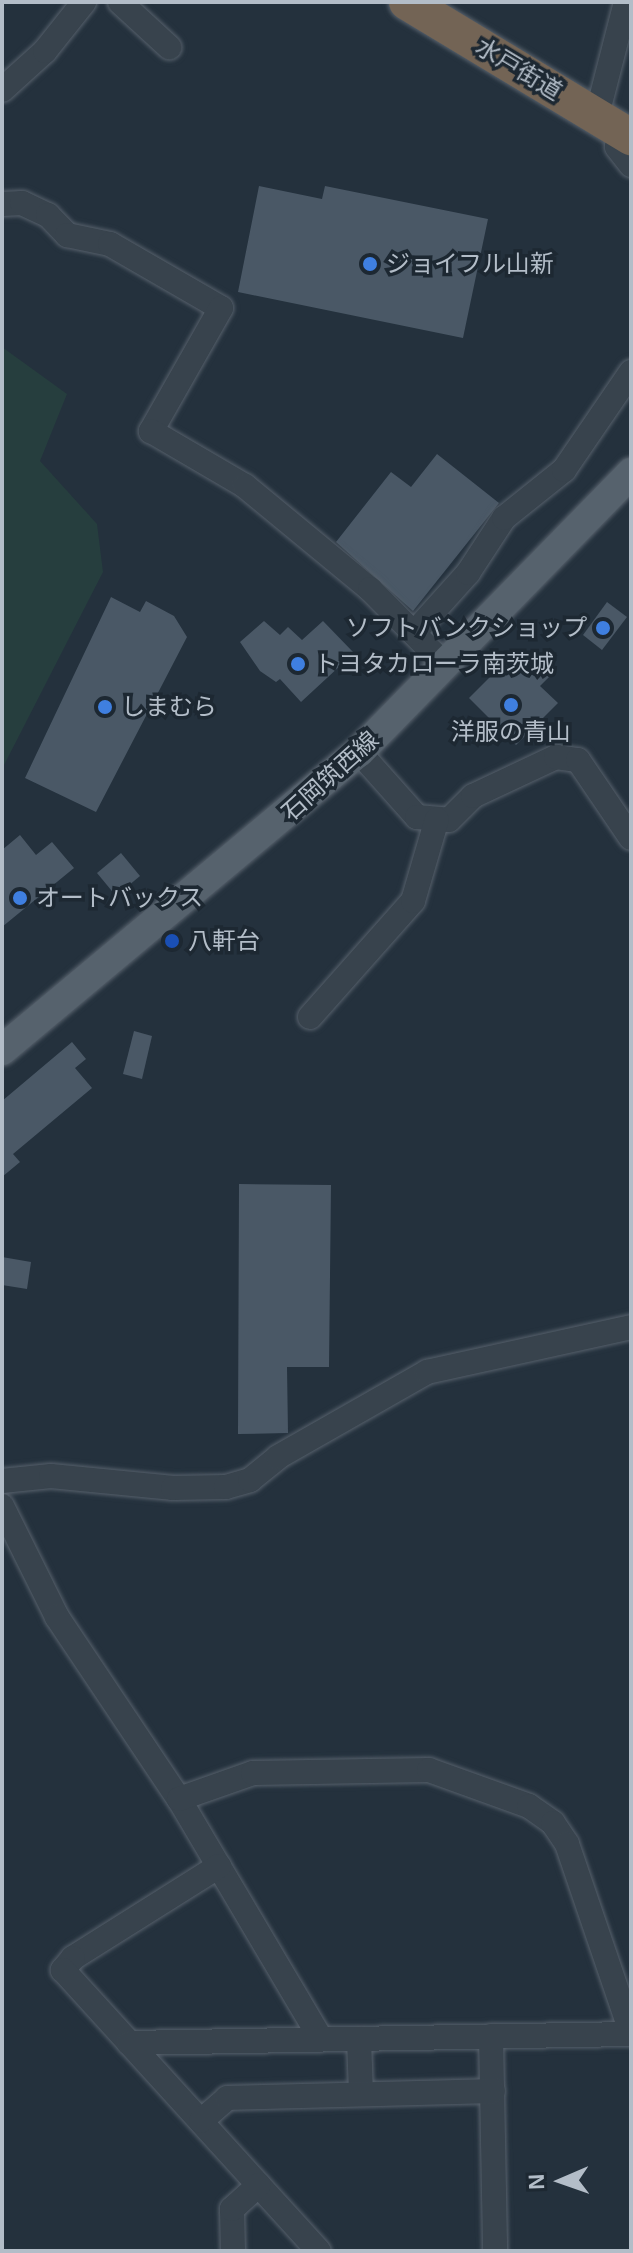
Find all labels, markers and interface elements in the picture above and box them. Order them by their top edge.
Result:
street label: 水戸街道 [470,32,568,106]
place label: ジョイフル山新 [386,250,554,278]
marker: ジョイフル山新 [361,255,379,273]
place label: ソフトバンクショップ [347,614,587,642]
marker: ソフトバンクショップ [594,619,612,637]
place label: トヨタカローラ南茨城 [314,650,554,678]
marker: トヨタカローラ南茨城 [289,655,307,673]
place label: しまむら [121,693,217,721]
marker: 洋服の青山 [502,696,520,714]
marker: しまむら [96,698,114,716]
place label: 洋服の青山 [451,718,571,746]
street label: 石岡筑西線 [276,725,384,827]
place label: オートバックス [36,884,204,912]
marker: オートバックス [11,889,29,907]
place label: 八軒台 [188,927,260,955]
marker: 八軒台 [163,932,181,950]
north arrow [521,2141,601,2221]
text: N [524,2173,549,2190]

